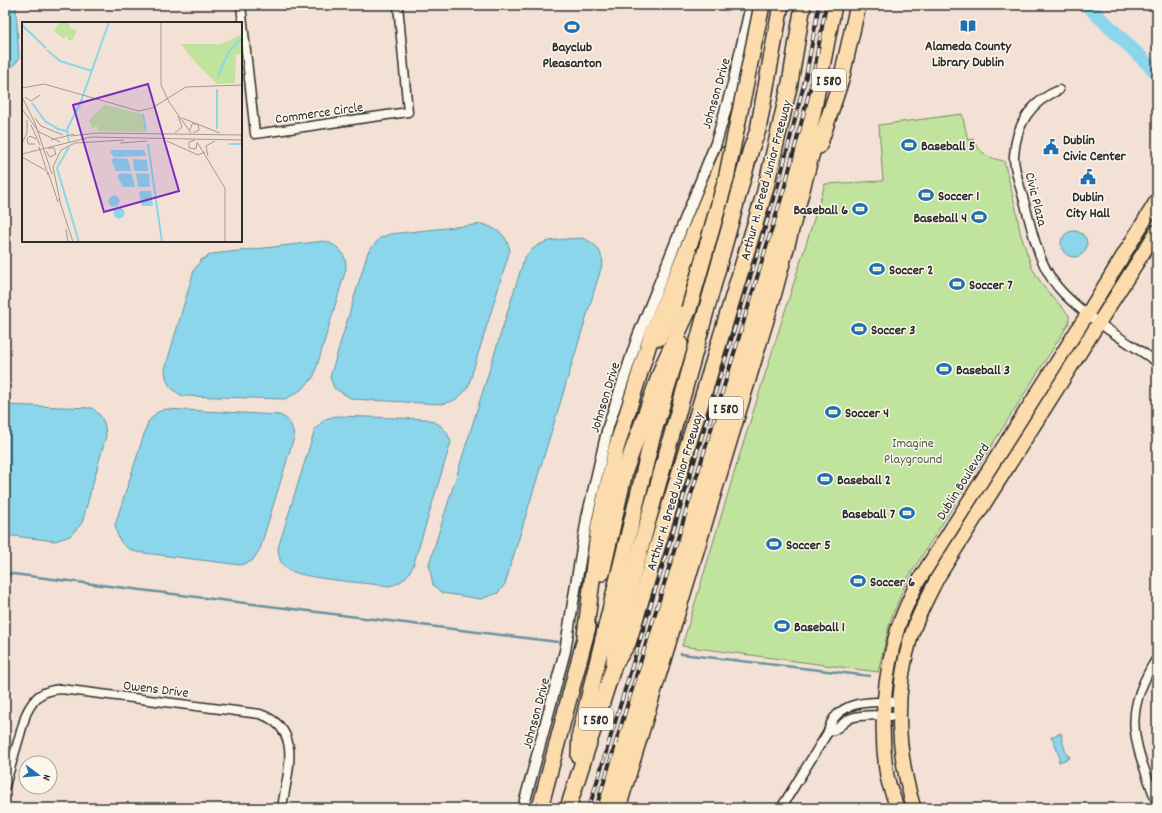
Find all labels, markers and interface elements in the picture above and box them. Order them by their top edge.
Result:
library icon: Alameda County Library Dublin [959,17,977,35]
sports icon: Bayclub Pleasanton [563,18,581,36]
inset map [22,22,242,242]
place label: Alameda County Library Dublin [925,37,1012,73]
place label: Bayclub Pleasanton [542,38,602,74]
street label: Johnson Drive [697,56,737,131]
road number: I 580 [812,69,846,91]
street label: Commerce Circle [274,98,365,130]
street label: Arthur H. Breed Junior Freeway [736,98,798,263]
place label: Dublin Civic Center [1063,131,1127,167]
sports icon: Baseball 5 [900,136,918,154]
place label: Baseball 5 [921,137,976,157]
public building icon: Dublin Civic Center [1042,138,1060,156]
public building icon: Dublin City Hall [1079,168,1097,186]
street label: Civic Plaza [1019,170,1052,229]
sports icon: Soccer 1 [917,186,935,204]
place label: Soccer 1 [938,187,979,207]
place label: Dublin City Hall [1066,188,1111,224]
sports icon: Baseball 6 [851,200,869,218]
place label: Baseball 6 [793,201,848,221]
sports icon: Baseball 4 [970,208,988,226]
place label: Baseball 4 [913,209,967,229]
sports icon: Soccer 2 [868,260,886,278]
place label: Soccer 2 [889,261,933,281]
sports icon: Soccer 7 [948,275,966,293]
place label: Soccer 7 [969,276,1013,296]
sports icon: Soccer 3 [850,320,868,338]
place label: Soccer 3 [871,321,915,341]
street label: Johnson Drive [586,360,626,435]
sports icon: Baseball 3 [935,360,953,378]
place label: Baseball 3 [956,361,1010,381]
road number: I 580 [709,397,743,419]
sports icon: Soccer 4 [824,403,842,421]
place label: Soccer 4 [845,404,889,424]
street label: Arthur H. Breed Junior Freeway [642,409,710,574]
park label: Imagine Playground [884,434,942,470]
street label: Dublin Boulevard [932,440,995,524]
sports icon: Baseball 2 [816,470,834,488]
place label: Baseball 2 [837,471,891,491]
sports icon: Baseball 7 [898,504,916,522]
place label: Baseball 7 [842,505,896,525]
sports icon: Soccer 5 [765,535,783,553]
place label: Soccer 5 [786,536,831,556]
sports icon: Soccer 6 [849,572,867,590]
place label: Soccer 6 [870,573,915,593]
sports icon: Baseball 1 [773,617,791,635]
place label: Baseball 1 [794,618,845,638]
street label: Owens Drive [122,676,190,704]
street label: Johnson Drive [518,676,556,751]
road number: I 580 [579,708,613,730]
north arrow [18,755,58,795]
text: N [37,772,54,783]

